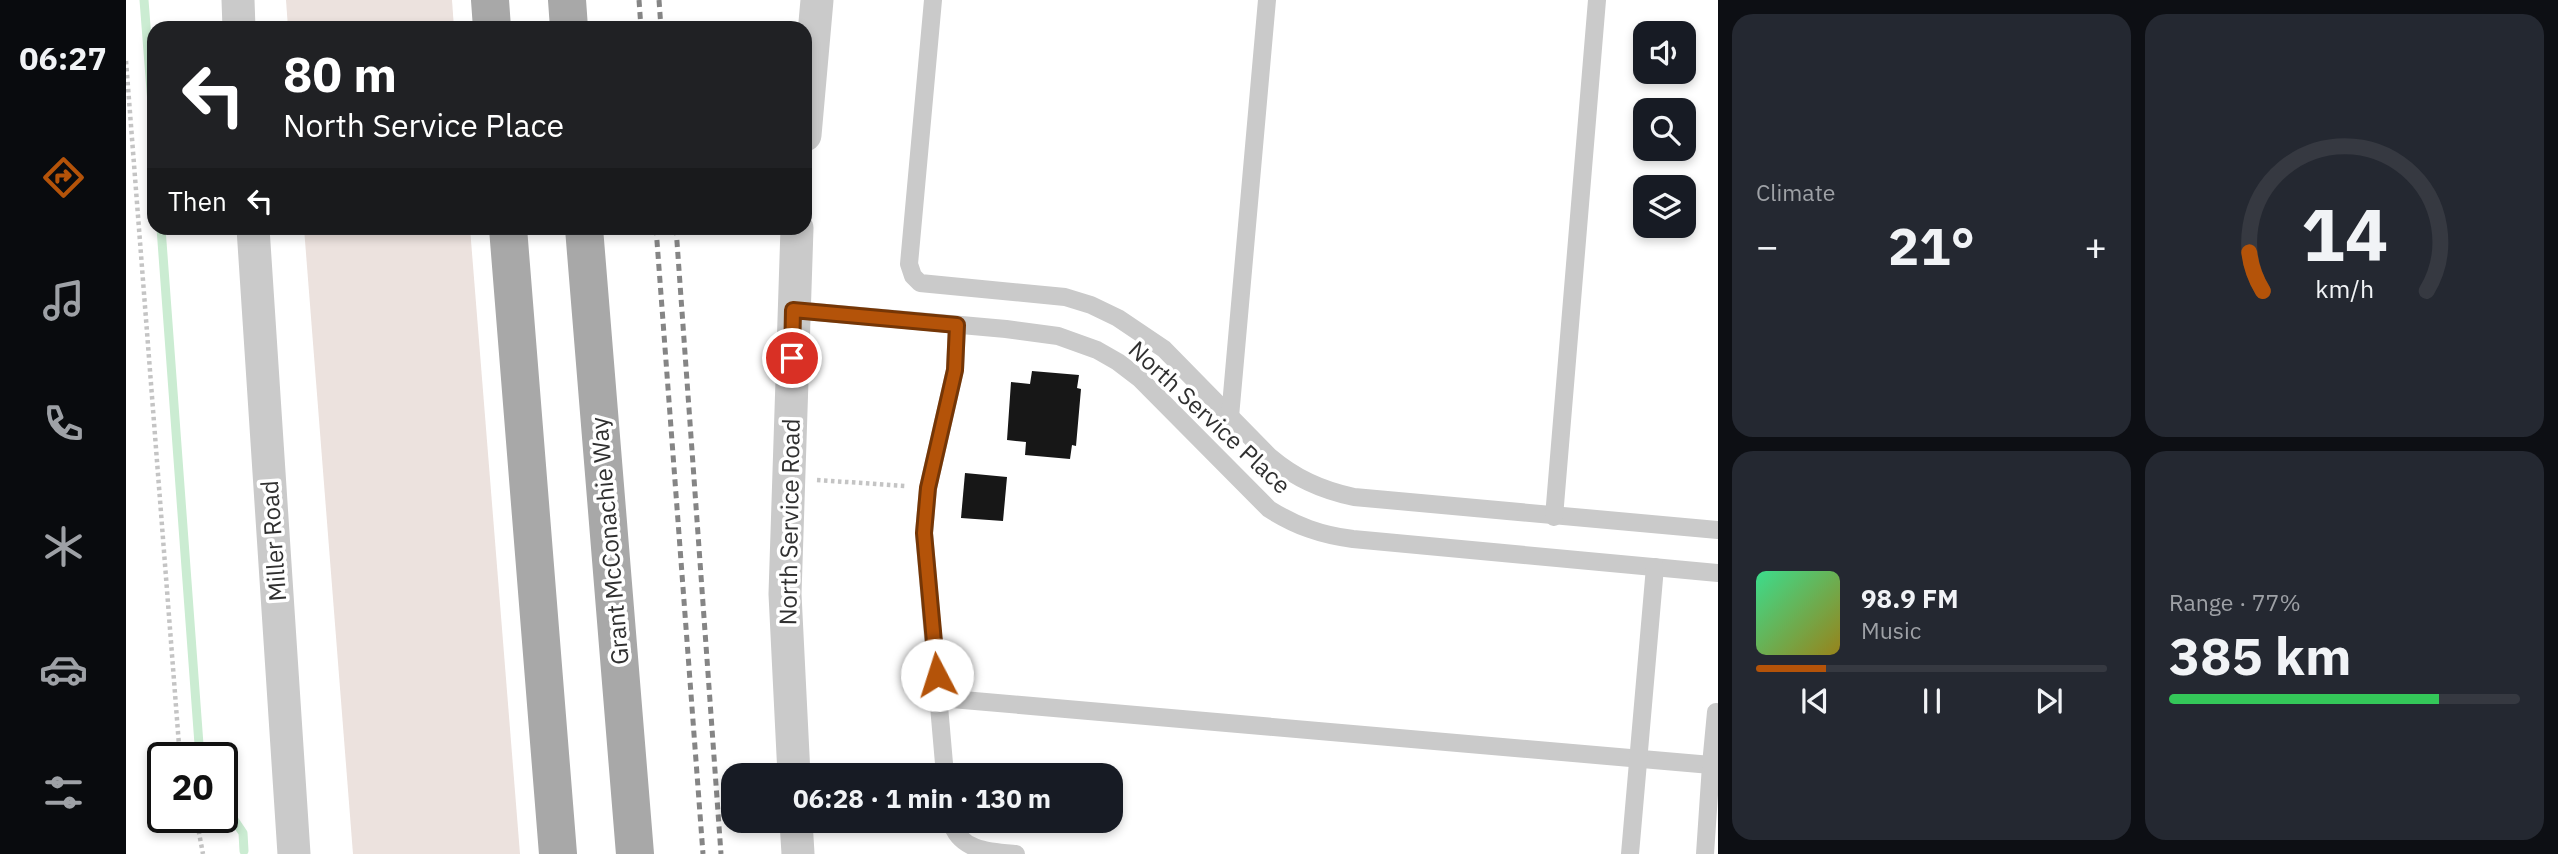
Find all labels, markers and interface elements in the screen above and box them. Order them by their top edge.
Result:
map controls [1633,21,1696,238]
button: sound [1633,21,1696,84]
text: 06:27 [19,37,107,79]
text: 80 m [283,42,397,105]
icon: left [168,49,259,140]
button: search [1633,98,1696,161]
text: North Service Place [283,104,564,146]
icon: directions [39,153,88,202]
button: layers [1633,175,1696,238]
text: Climate [1756,177,1835,207]
icon: left [241,182,279,220]
text: Then [168,184,227,218]
text: 14 [2301,187,2388,282]
text: 21° [1888,212,1975,279]
text: − [1756,221,1779,270]
text: + [2084,221,2107,270]
text: km/h [2315,272,2374,305]
icon: music [39,276,88,325]
pin [762,328,822,388]
street label: North Service Place [1122,333,1298,501]
icon: arrive [773,339,811,377]
icon: phone [39,399,88,448]
street label: Grant McConachie Way [582,416,636,666]
street label: North Service Road [771,418,807,626]
street label: Miller Road [253,479,293,603]
icon: climate [39,522,88,571]
text: 98.9 FM [1861,581,1959,615]
text: Range · 77% [2169,587,2301,617]
text: Music [1861,615,1921,645]
text: 385 km [2169,622,2351,689]
position arrow [900,638,974,712]
icon: car [39,645,88,694]
icon: previous [1796,682,1834,720]
icon: pause [1913,682,1951,720]
icon: next [2030,682,2068,720]
speed limit sign: 20 [147,742,238,833]
icon: filters [39,768,88,817]
text: 06:28 · 1 min · 130 m [793,781,1051,815]

